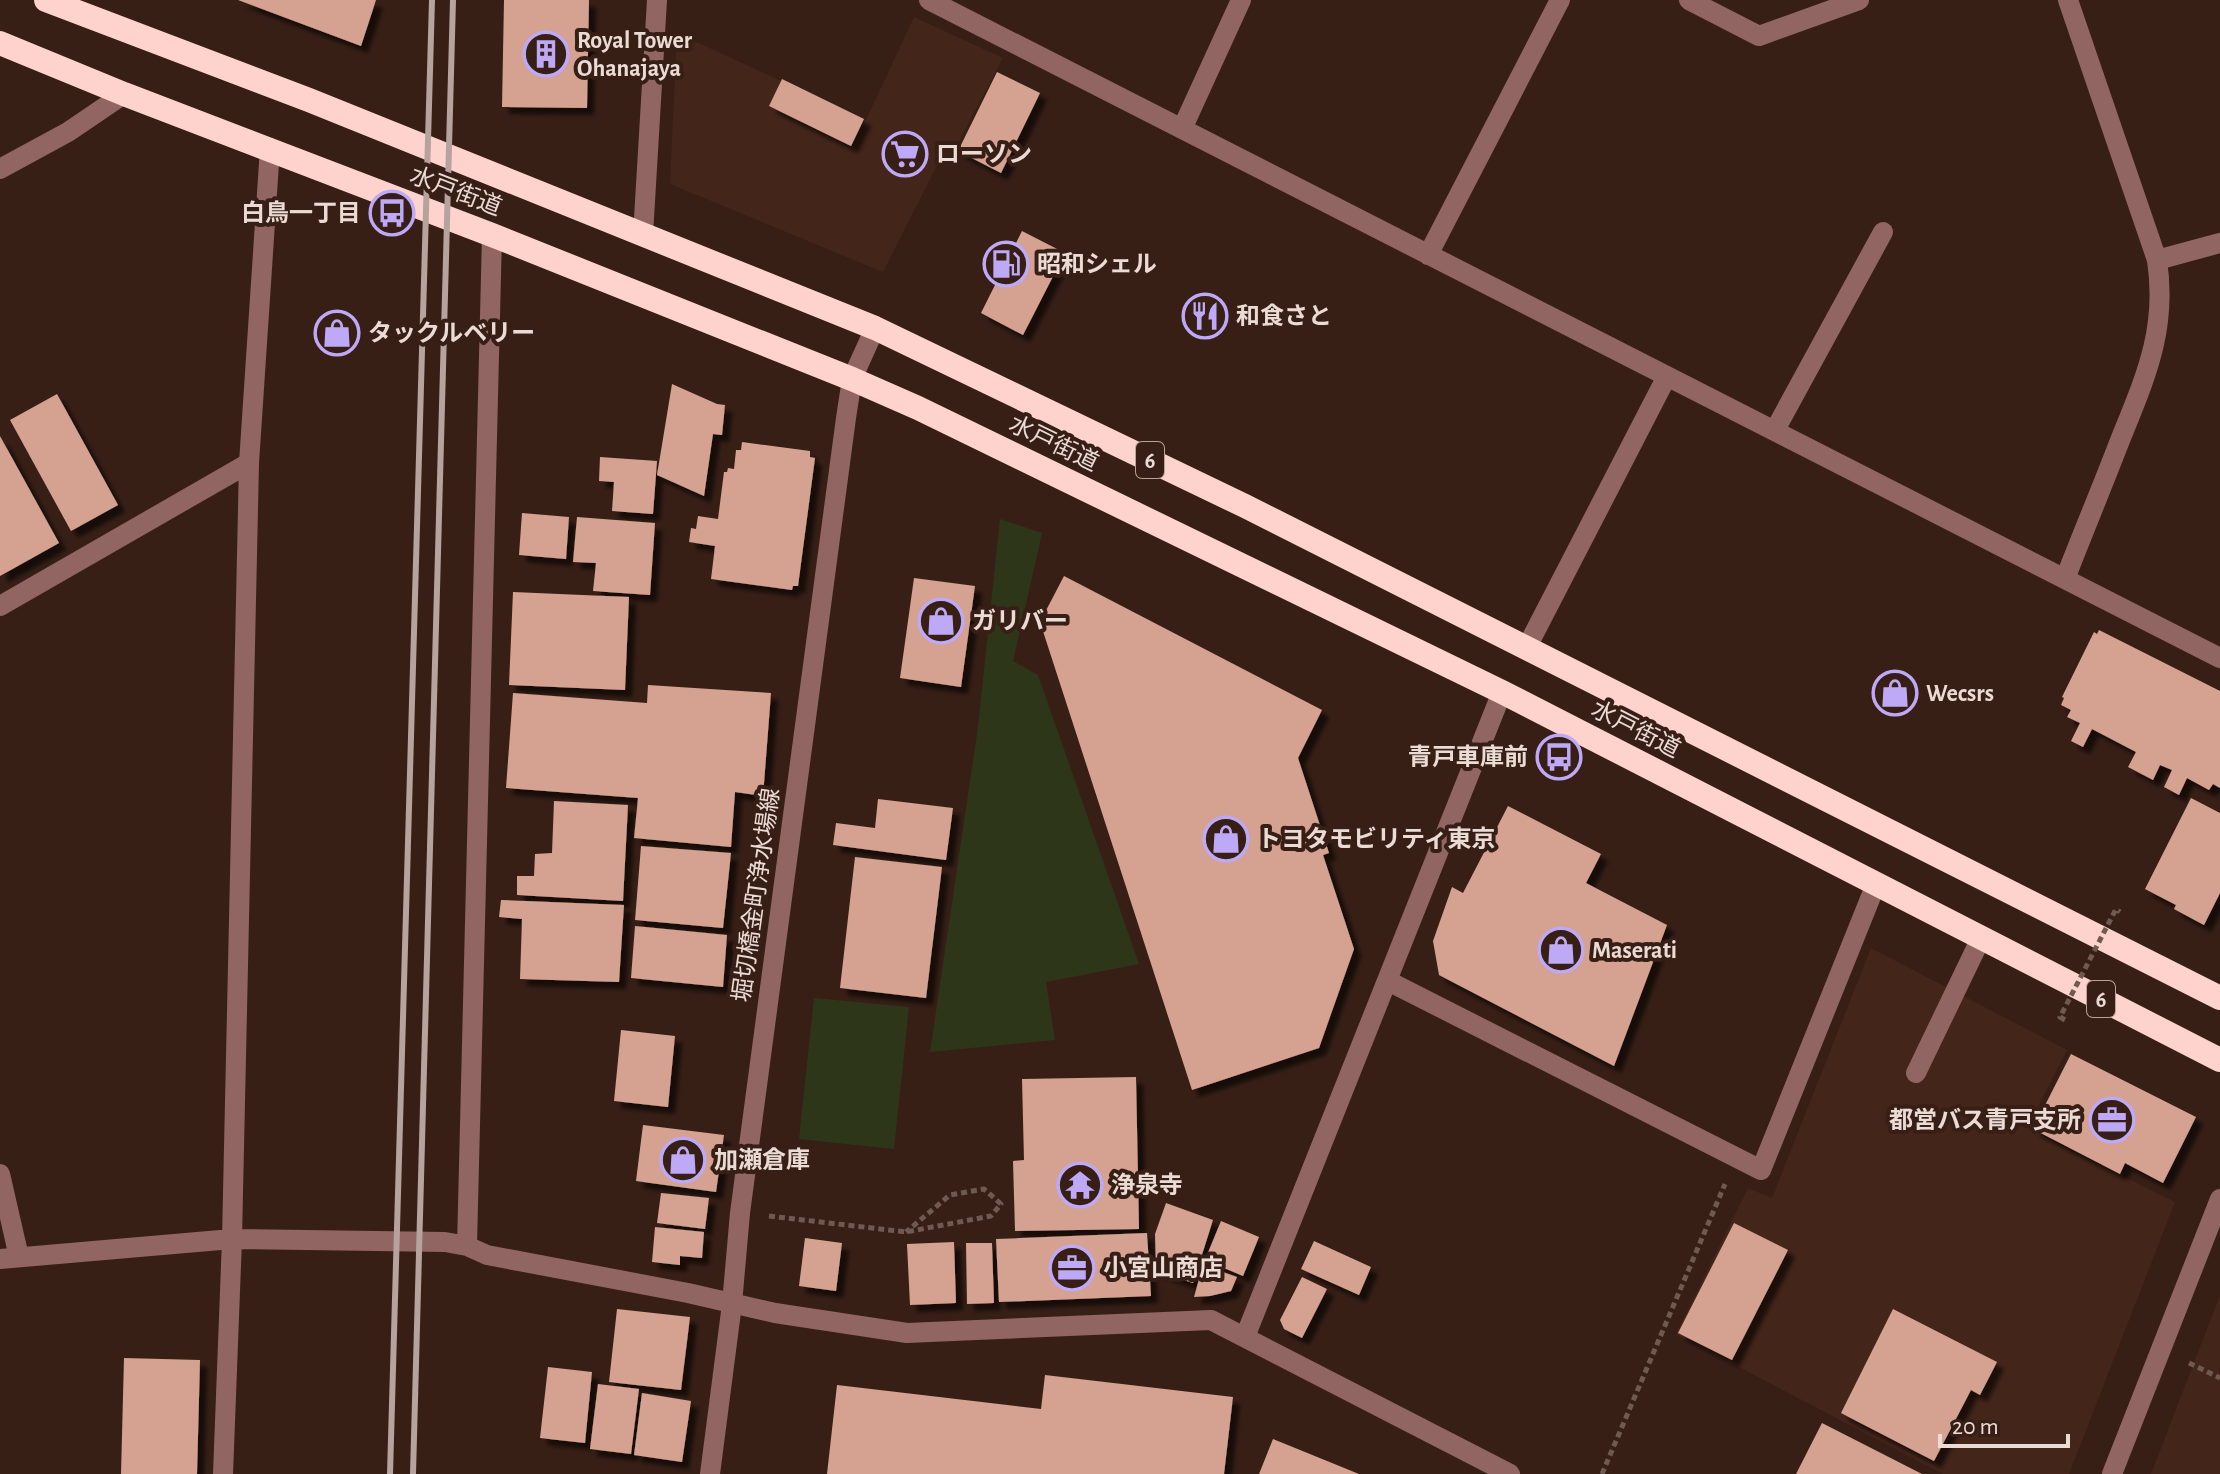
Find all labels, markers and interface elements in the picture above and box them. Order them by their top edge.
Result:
place label: Royal Tower Ohanajaya [577,29,693,81]
building icon: Royal Tower Ohanajaya [522,30,570,78]
supermarket icon: ローソン [881,130,929,178]
place label: ローソン [936,143,1032,167]
street label: 水戸街道 [407,162,505,220]
bus stop icon: 白鳥一丁目 [368,189,416,237]
place label: 白鳥一丁目 [241,200,361,226]
fuel station icon: 昭和シェル [982,240,1030,288]
place label: 昭和シェル [1037,251,1157,277]
restaurant icon: 和食さと [1181,292,1229,340]
place label: 和食さと [1236,303,1332,329]
shop icon: タックルベリー [313,309,361,357]
place label: タックルベリー [368,320,535,346]
street label: 水戸街道 [1005,410,1103,476]
road number: 6 [1136,442,1164,478]
shop icon: ガリバー [917,597,965,645]
place label: ガリバー [972,608,1068,634]
shop icon: Wecsrs [1871,669,1919,717]
place label: Wecsrs [1926,682,1994,706]
street label: 水戸街道 [1587,696,1685,762]
bus stop icon: 青戸車庫前 [1535,733,1583,781]
place label: 青戸車庫前 [1408,744,1528,770]
street label: 堀切橋金町浄水場線 [728,786,784,1004]
shop icon: トヨタモビリティ東京 [1202,815,1250,863]
place label: トヨタモビリティ東京 [1257,826,1496,852]
shop icon: Maserati [1537,926,1585,974]
place label: Maserati [1592,939,1677,963]
road number: 6 [2087,981,2115,1017]
office icon: 都営バス青戸支所 [2088,1096,2136,1144]
place label: 都営バス青戸支所 [1889,1107,2081,1133]
shop icon: 加瀬倉庫 [659,1136,707,1184]
place label: 加瀬倉庫 [714,1147,810,1173]
temple icon: 浄泉寺 [1056,1161,1104,1209]
place label: 浄泉寺 [1111,1172,1183,1198]
office icon: 小宮山商店 [1048,1244,1096,1292]
place label: 小宮山商店 [1103,1255,1223,1281]
scale bar [1940,1398,2068,1448]
text: 20 m [1952,1415,1999,1439]

